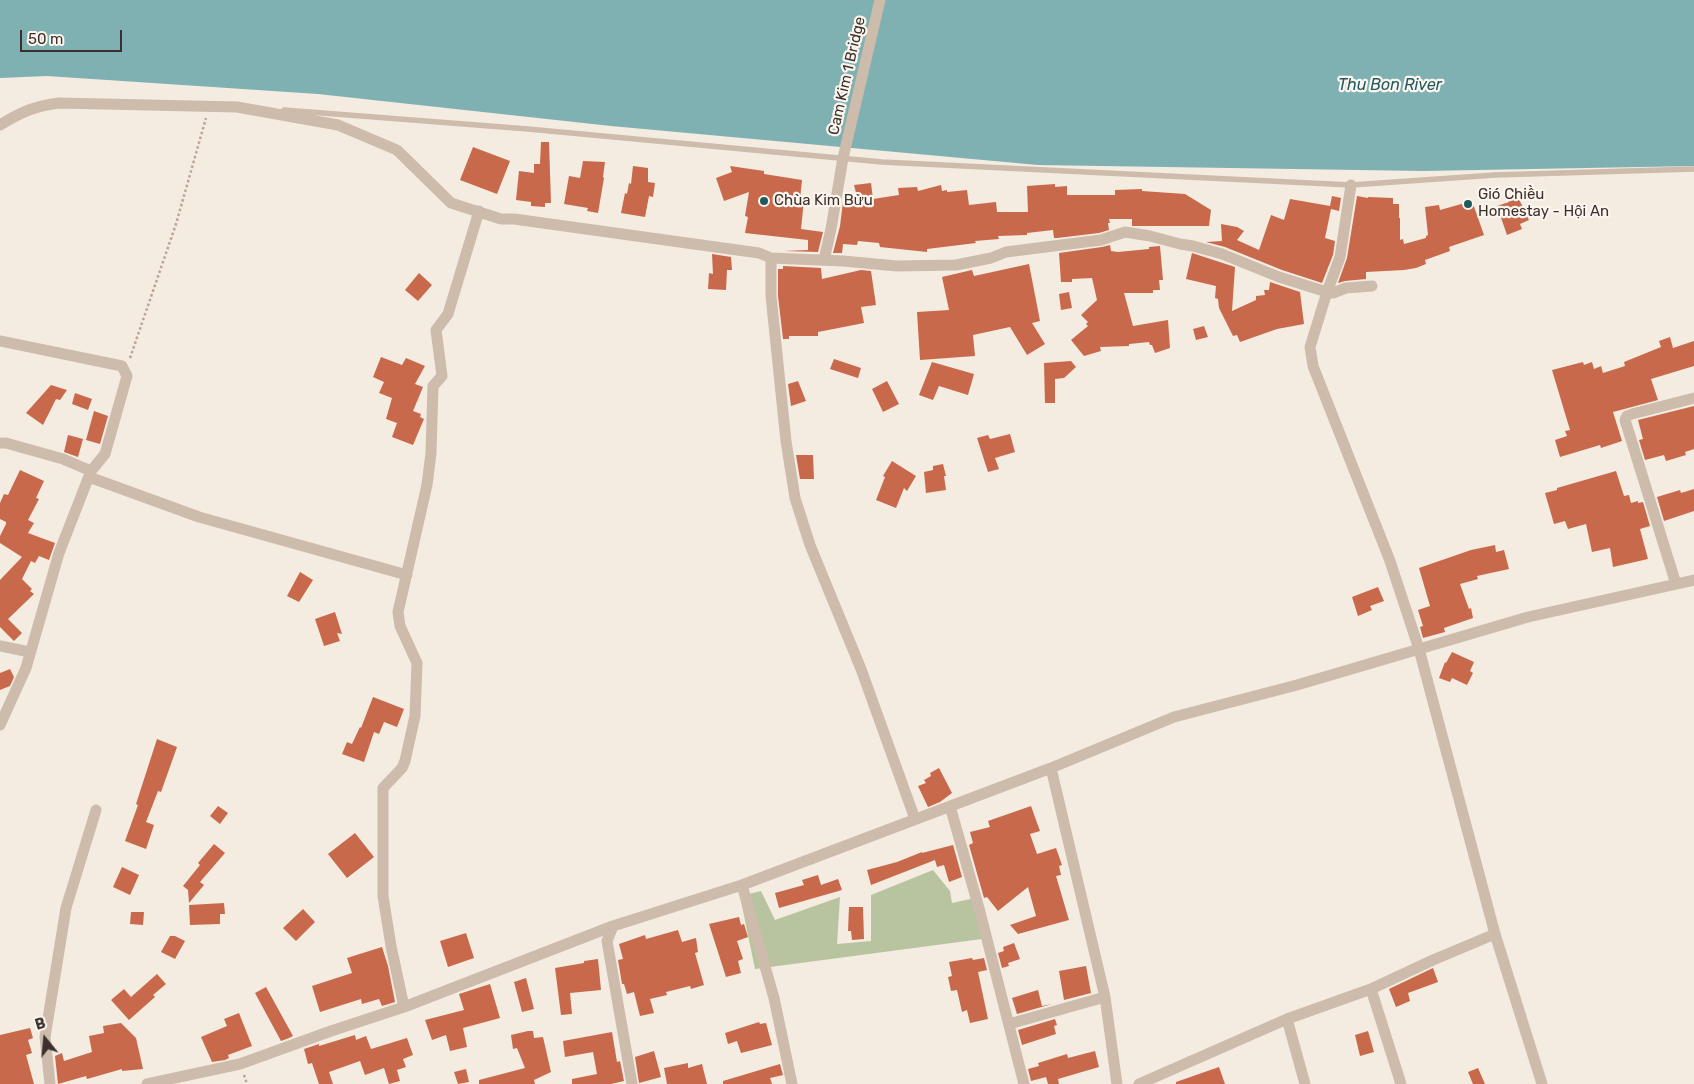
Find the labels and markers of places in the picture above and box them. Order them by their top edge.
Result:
place label: Gió Chiều Homestay - Hội An [1478,186,1609,221]
place label: Chùa Kim Bửu [774,192,873,210]
marker: Chùa Kim Bửu [758,195,770,207]
marker: Gió Chiều Homestay - Hội An [1462,198,1474,210]

